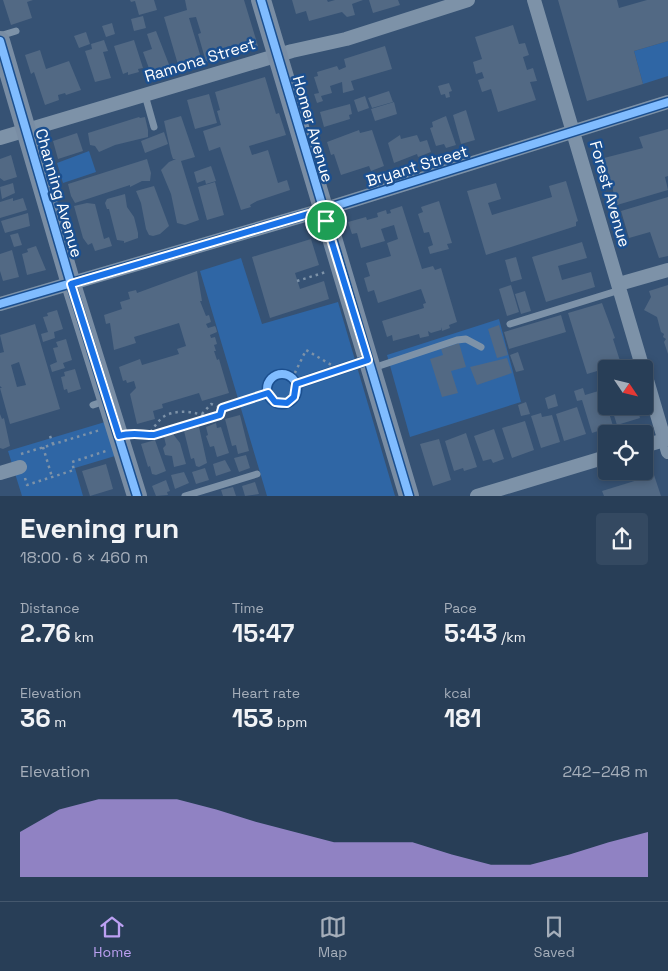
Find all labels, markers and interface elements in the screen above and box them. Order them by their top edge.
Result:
street label: Ramona Street [142,33,258,87]
street label: Homer Avenue [288,73,338,185]
street label: Channing Avenue [31,126,87,260]
street label: Forest Avenue [585,138,635,250]
street label: Bryant Street [363,141,471,191]
pin [305,200,347,242]
icon: arrive [312,207,340,235]
north arrow [598,360,652,415]
map controls [598,360,653,480]
button: locate [598,425,653,480]
text: Evening run [20,510,179,546]
button: share [596,513,648,565]
text: 18:00 · 6 × 460 m [20,547,148,568]
text: Distance [20,599,80,617]
text: Time [232,599,264,617]
text: Pace [444,599,477,617]
text: 2.76 [20,617,71,649]
text: 15:47 [232,617,294,649]
text: 5:43 [444,617,498,649]
text: km [71,628,94,646]
text: /km [498,628,526,646]
text: Elevation [20,684,81,702]
text: Heart rate [232,684,300,702]
text: kcal [444,684,471,702]
text: 36 [20,702,51,734]
text: 153 [232,702,274,734]
text: 181 [444,702,482,734]
text: m [51,713,66,731]
text: bpm [274,713,307,731]
text: Elevation [20,761,90,782]
text: 242–248 m [563,761,648,782]
tab: Home [93,913,131,961]
tab: Map [318,913,347,961]
tab: Saved [534,913,575,961]

